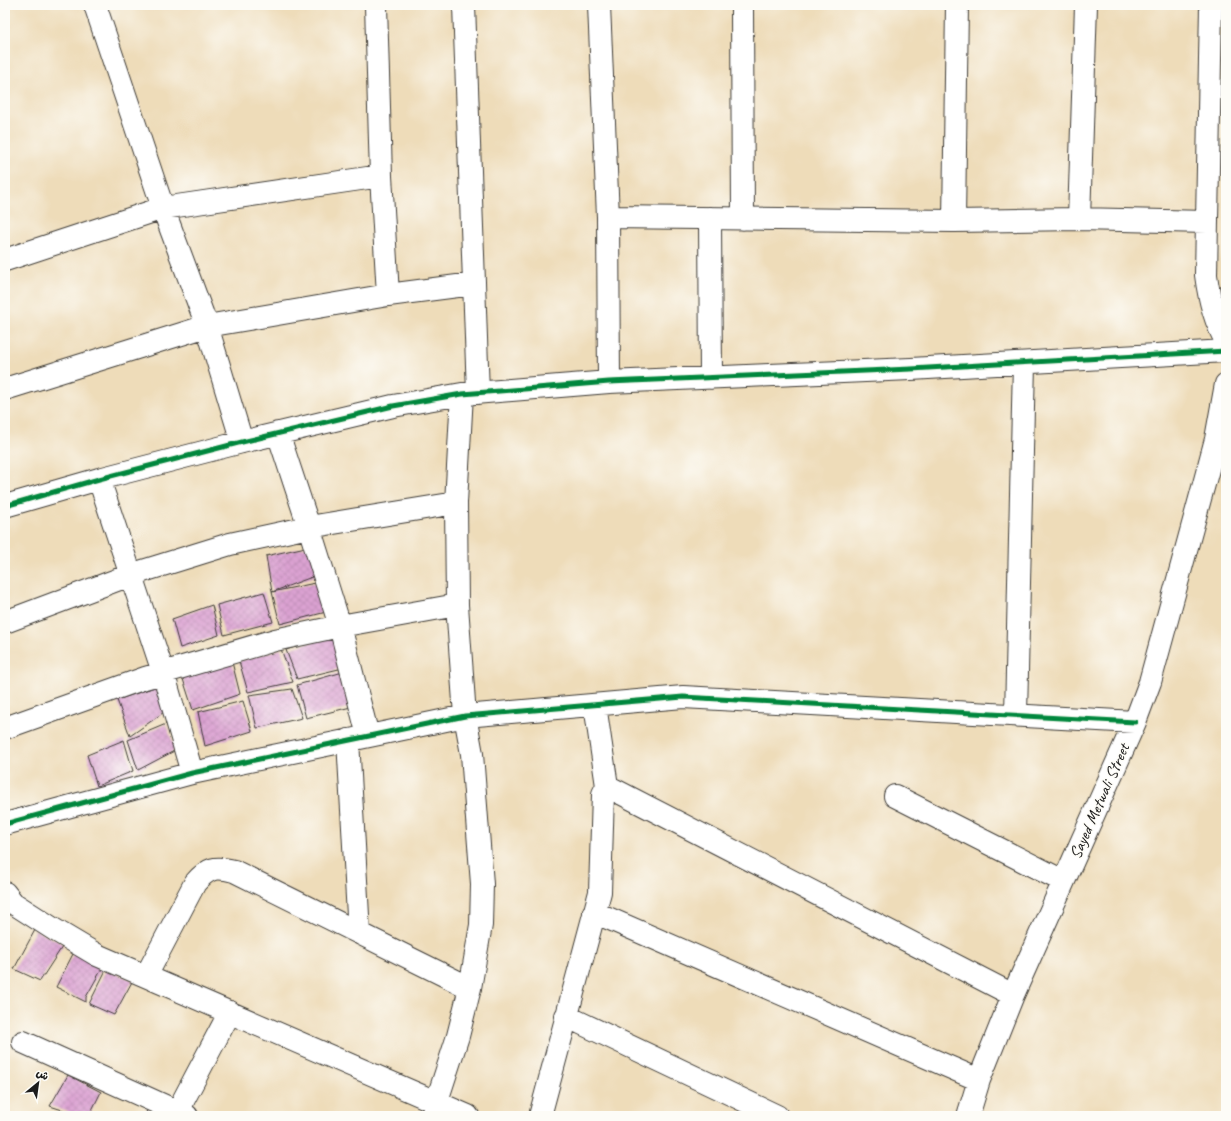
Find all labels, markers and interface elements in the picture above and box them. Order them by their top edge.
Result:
street label: Sayed Metwali Street [1065,738,1135,862]
north arrow [18,1063,58,1103]
text: ش [34,1065,52,1083]

